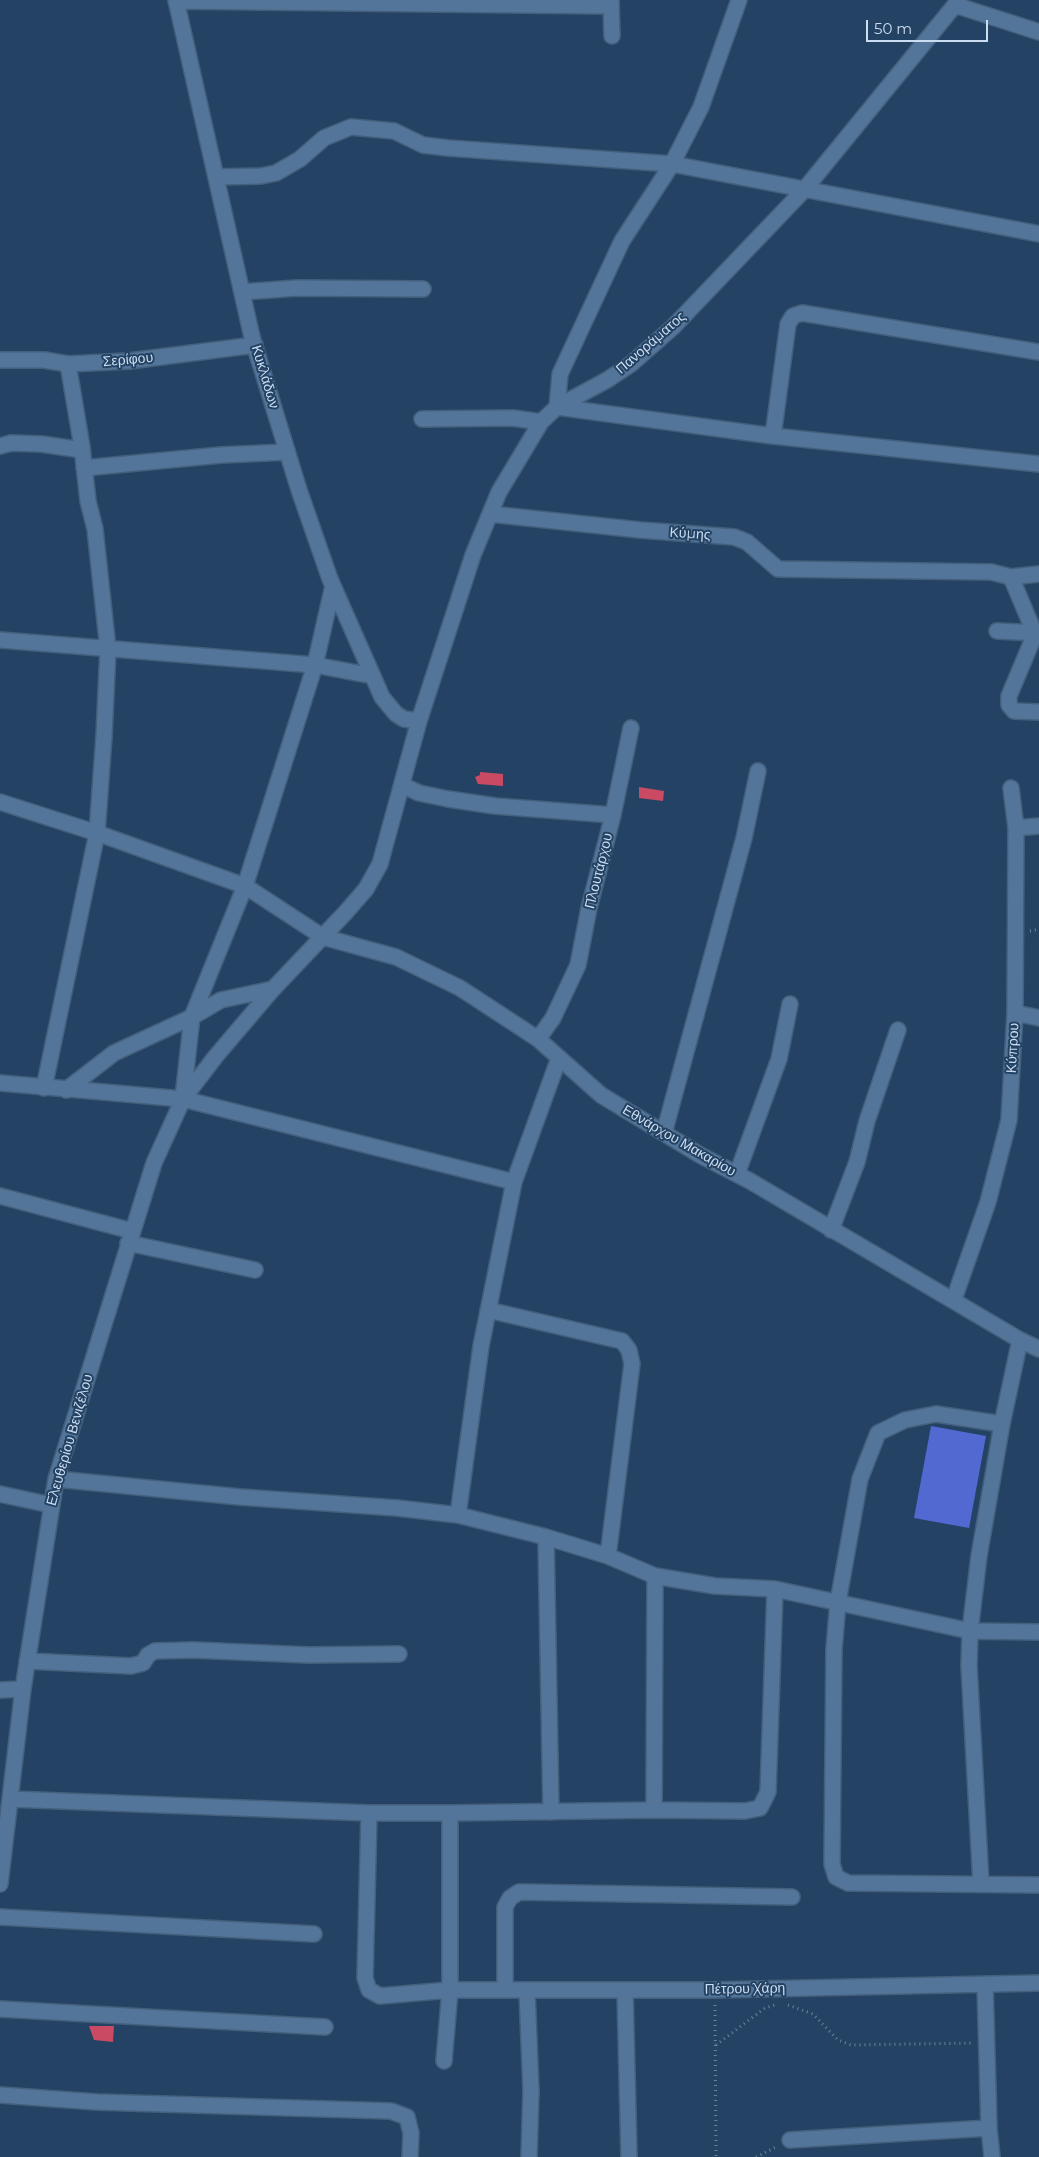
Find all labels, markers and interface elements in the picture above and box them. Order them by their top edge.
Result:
scale bar [869,10,992,42]
text: 50 m [874,19,912,38]
street label: Πανοράματος [613,308,689,378]
street label: Κυκλάδων [247,343,283,411]
street label: Σερίφου [102,349,154,371]
street label: Κύμης [669,524,711,544]
street label: Πλουτάρχου [581,831,617,911]
street label: Κύπρου [1003,1022,1023,1074]
street label: Εθνάρχου Μακαρίου [619,1102,739,1180]
street label: Ελευθερίου Βενιζέλου [43,1372,97,1508]
street label: Πέτρου Χάρη [705,1980,785,1998]

